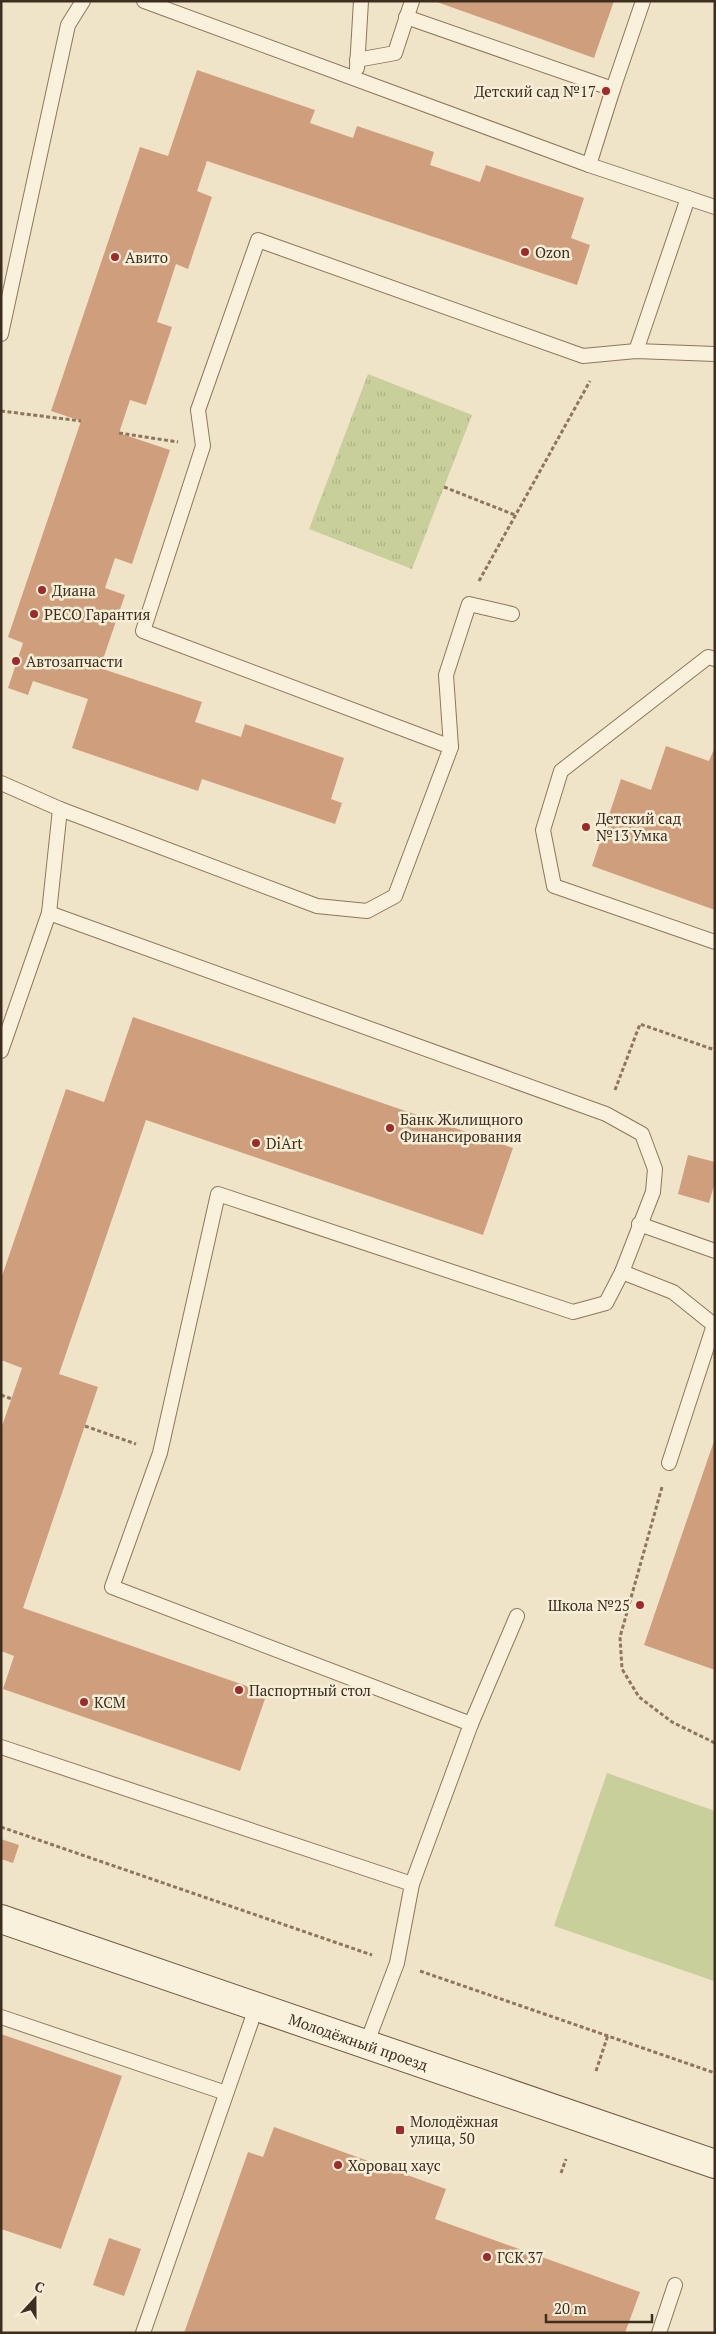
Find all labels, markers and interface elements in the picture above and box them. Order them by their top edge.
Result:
place label: Детский сад №17 [474,81,596,101]
marker: Детский сад №17 [600,85,612,97]
place label: Ozon [535,242,570,262]
marker: Ozon [519,246,531,258]
place label: Авито [125,247,168,267]
marker: Авито [109,251,121,263]
place label: Диана [52,580,96,600]
marker: Диана [36,584,48,596]
place label: РЕСО Гарантия [44,604,150,624]
marker: РЕСО Гарантия [28,608,40,620]
place label: Автозапчасти [26,651,123,671]
marker: Автозапчасти [10,655,22,667]
place label: Детский сад №13 Умка [596,808,682,845]
marker: Детский сад №13 Умка [580,821,592,833]
place label: Банк Жилищного Финансирования [400,1109,523,1146]
marker: Банк Жилищного Финансирования [384,1122,396,1134]
place label: DiArt [266,1133,303,1153]
marker: DiArt [250,1137,262,1149]
place label: Школа №25 [548,1595,630,1615]
marker: Школа №25 [634,1599,646,1611]
place label: Паспортный стол [249,1680,371,1700]
marker: Паспортный стол [233,1684,245,1696]
place label: КСМ [94,1692,126,1712]
marker: КСМ [78,1696,90,1708]
street label: Молодёжный проезд [286,2008,431,2075]
place label: Молодёжная улица, 50 [409,2111,498,2148]
marker: Молодёжная улица, 50 [394,2124,406,2136]
place label: Хоровац хаус [348,2155,441,2175]
marker: Хоровац хаус [332,2159,344,2171]
place label: ГСК 37 [497,2247,544,2267]
marker: ГСК 37 [481,2251,493,2263]
north arrow [10,2274,60,2324]
text: С [32,2276,48,2297]
scale bar [546,2292,652,2324]
text: 20 m [554,2298,587,2318]

